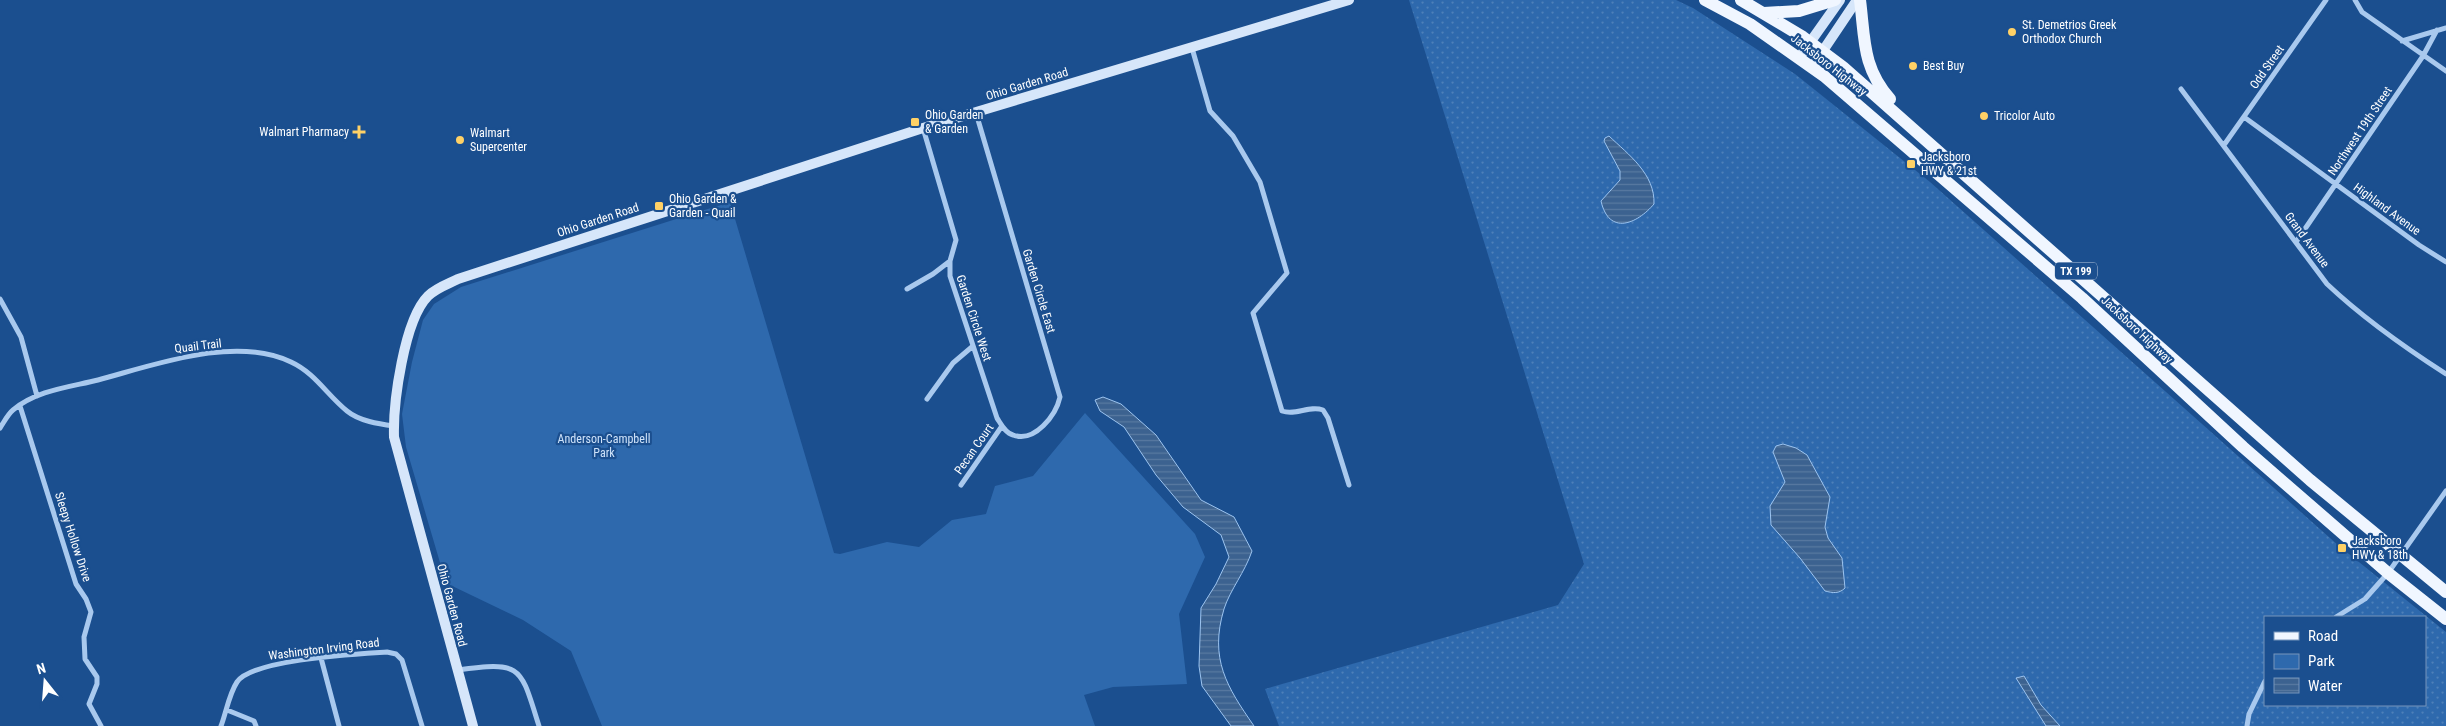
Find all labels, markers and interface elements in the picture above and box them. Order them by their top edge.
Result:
place label: St. Demetrios Greek Orthodox Church [2022,18,2117,46]
marker: St. Demetrios Greek Orthodox Church [2006,26,2018,38]
street label: Jacksboro Highway [1788,31,1870,99]
street label: Odd Street [2247,42,2287,91]
place label: Best Buy [1923,59,1964,73]
marker: Best Buy [1907,60,1919,72]
street label: Ohio Garden Road [984,65,1070,103]
street label: Northwest 19th Street [2325,84,2395,178]
place label: Ohio Garden & Garden [925,108,984,136]
place label: Tricolor Auto [1994,109,2055,123]
marker: Tricolor Auto [1978,110,1990,122]
marker: Ohio Garden & Garden [909,116,921,128]
place label: Walmart Pharmacy [259,125,349,139]
marker: Walmart Pharmacy [353,126,365,138]
place label: Walmart Supercenter [470,126,527,154]
marker: Walmart Supercenter [454,134,466,146]
place label: Jacksboro HWY & 21st [1921,150,1977,178]
marker: Jacksboro HWY & 21st [1905,158,1917,170]
street label: Highland Avenue [2351,180,2424,238]
place label: Ohio Garden & Garden - Quail [669,192,737,220]
street label: Ohio Garden Road [555,200,641,240]
marker: Ohio Garden & Garden - Quail [653,200,665,212]
street label: Grand Avenue [2282,210,2332,271]
street label: Garden Circle East [1020,247,1059,335]
road number: TX 199 [2055,262,2097,280]
street label: Garden Circle West [953,273,995,363]
street label: Jacksboro Highway [2098,293,2176,367]
street label: Quail Trail [174,336,222,356]
street label: Pecan Court [952,421,997,477]
park label: Anderson-Campbell Park [558,432,650,460]
street label: Sleepy Hollow Drive [52,490,94,584]
place label: Jacksboro HWY & 18th [2352,534,2408,562]
marker: Jacksboro HWY & 18th [2336,542,2348,554]
street label: Ohio Garden Road [434,562,470,648]
legend [2264,616,2426,706]
text: Road [2308,627,2338,645]
street label: Washington Irving Road [268,635,380,663]
text: Park [2308,652,2335,670]
north arrow [20,656,70,706]
text: N [35,660,48,677]
text: Water [2308,677,2343,695]

